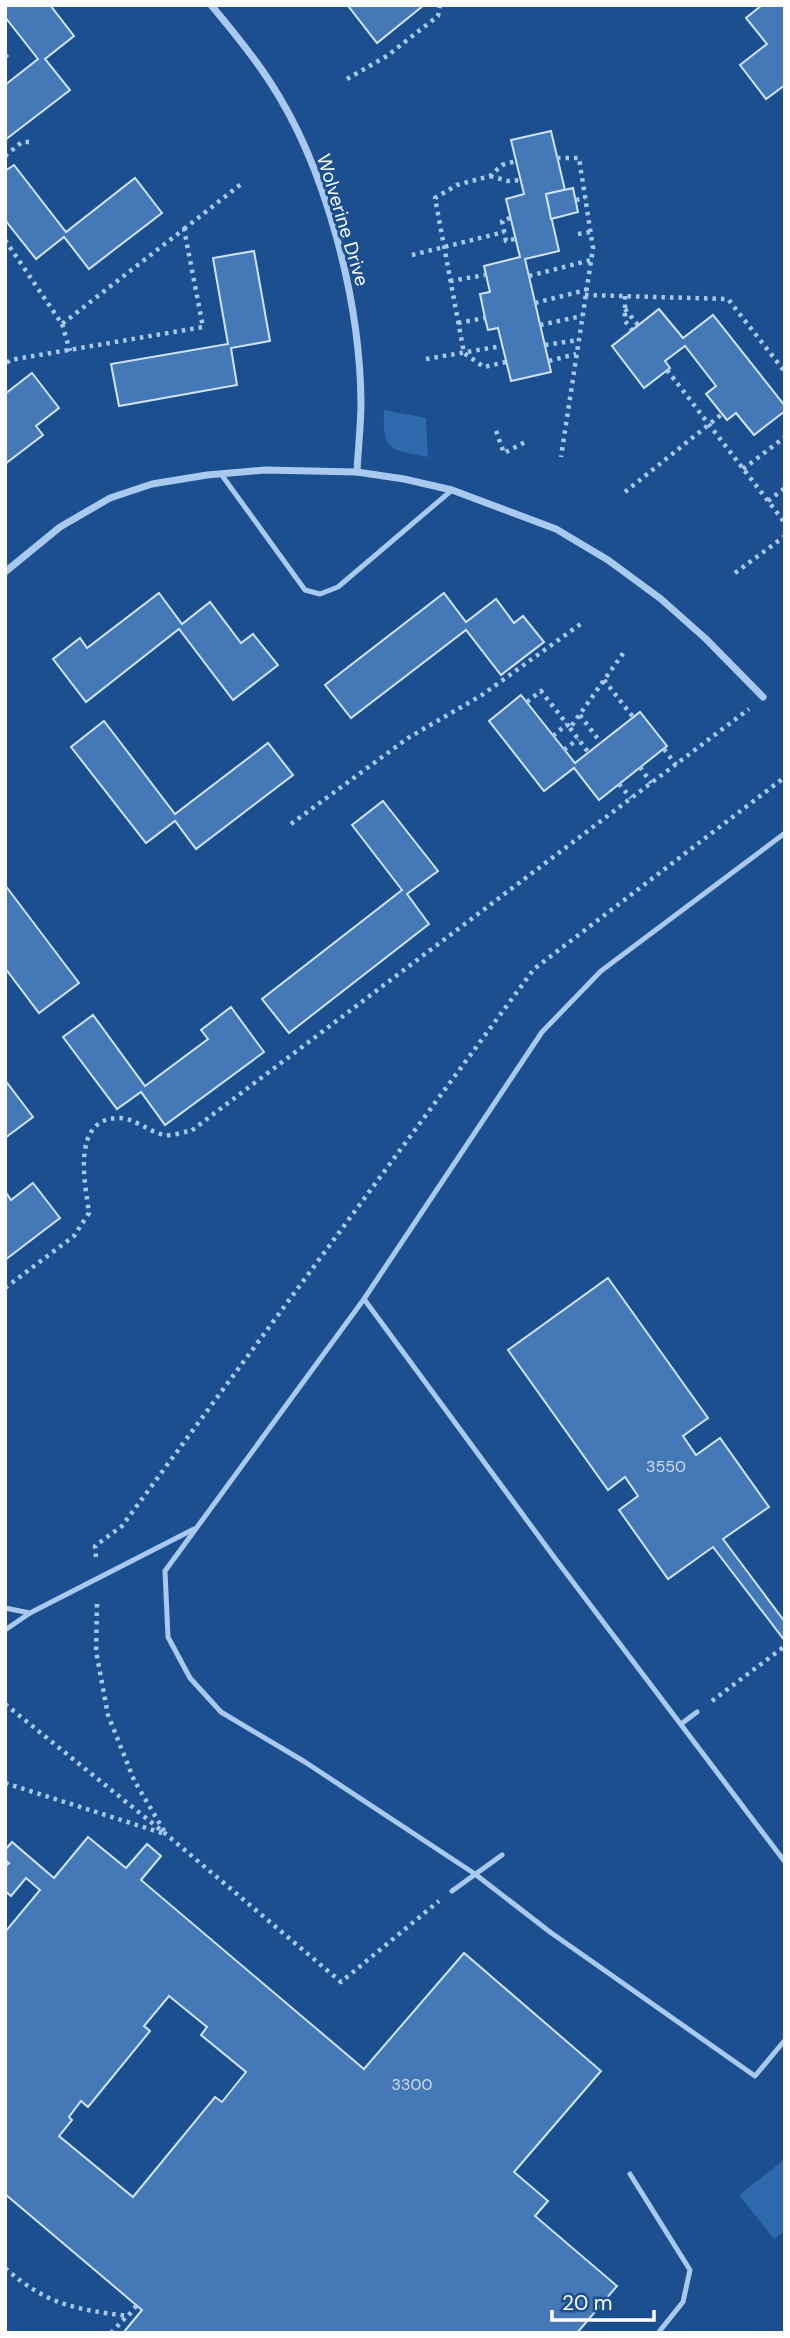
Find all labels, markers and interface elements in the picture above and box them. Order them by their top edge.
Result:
street label: Wolverine Drive [311,151,375,289]
house number: 3550 [646,1456,686,1477]
house number: 3300 [392,2074,432,2095]
scale bar [552,2278,654,2322]
text: 20 m [562,2289,613,2317]

